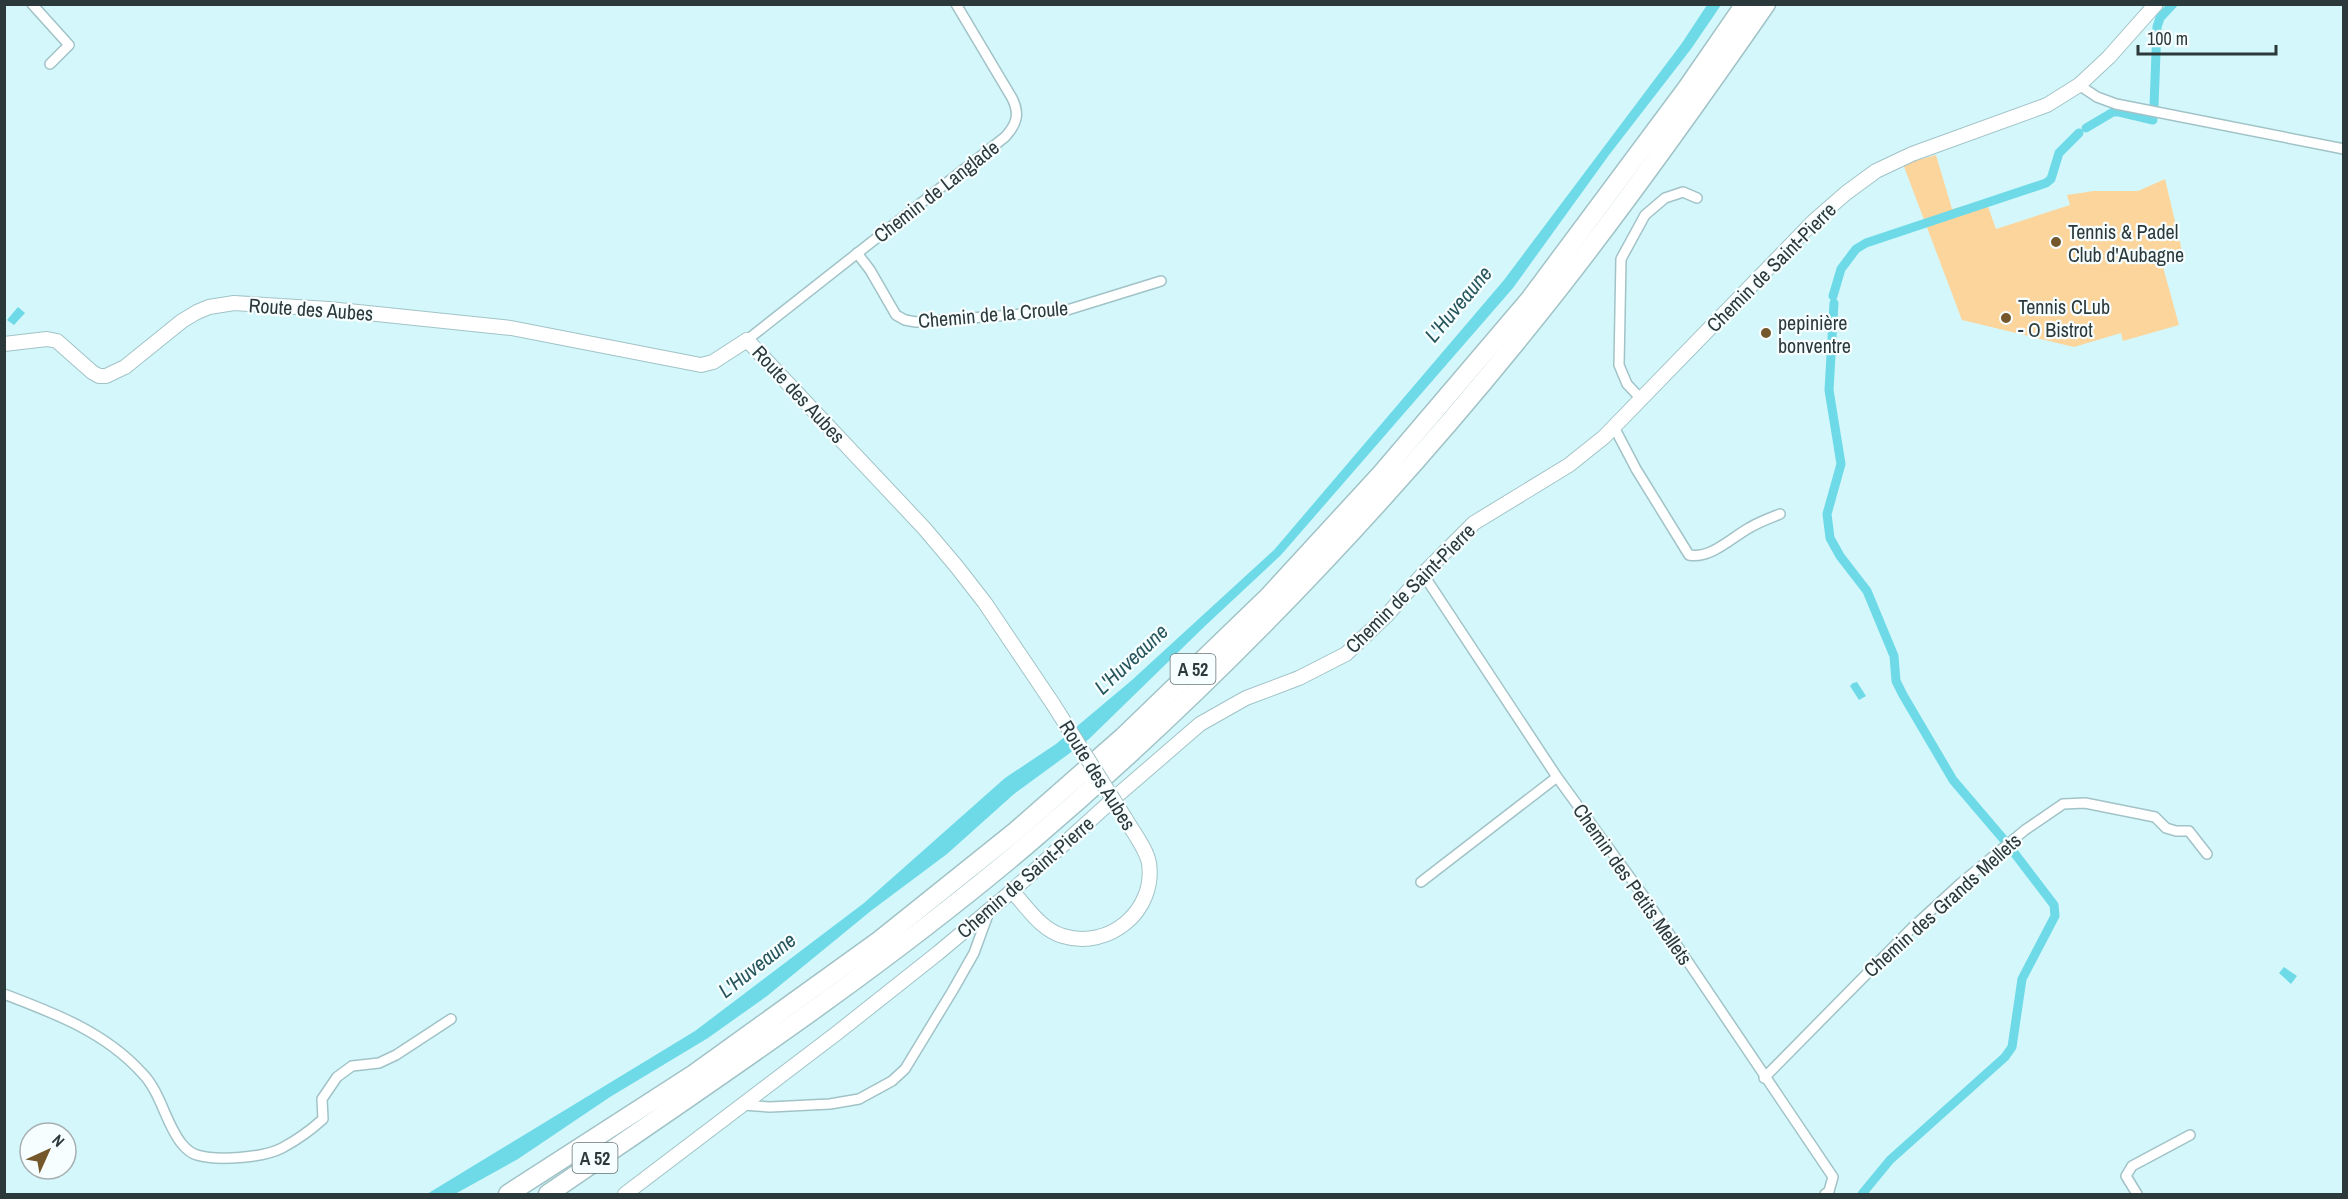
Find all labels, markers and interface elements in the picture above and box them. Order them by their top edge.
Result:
scale bar [2138,18,2276,56]
text: 100 m [2147,26,2188,51]
street label: Chemin de Langlade [868,133,1004,249]
street label: Chemin de Saint-Pierre [1700,196,1842,338]
place label: Tennis & Padel Club d'Aubagne [2068,218,2184,268]
marker: Tennis & Padel Club d'Aubagne [2049,235,2063,249]
water label: L'Huveaune [1418,260,1498,348]
street label: Route des Aubes [248,291,374,327]
place label: Tennis CLub - O Bistrot [2018,293,2110,343]
street label: Chemin de la Croule [917,294,1069,334]
place label: pepinière bonventre [1778,309,1851,359]
marker: Tennis CLub - O Bistrot [1999,311,2013,325]
marker: pepinière bonventre [1759,326,1773,340]
street label: Route des Aubes [747,339,851,449]
street label: Chemin de Saint-Pierre [1339,517,1481,659]
water label: L'Huveaune [1088,617,1174,701]
road number: A 52 [1170,654,1216,684]
street label: Route des Aubes [1053,715,1143,835]
street label: Chemin des Petits Mellets [1567,798,1699,970]
street label: Chemin de Saint-Pierre [951,810,1099,944]
street label: Chemin des Grands Mellets [1857,827,2027,983]
water label: L'Huveaune [712,925,802,1005]
north arrow [18,1121,78,1181]
text: N [47,1129,70,1152]
road number: A 52 [572,1143,618,1173]

